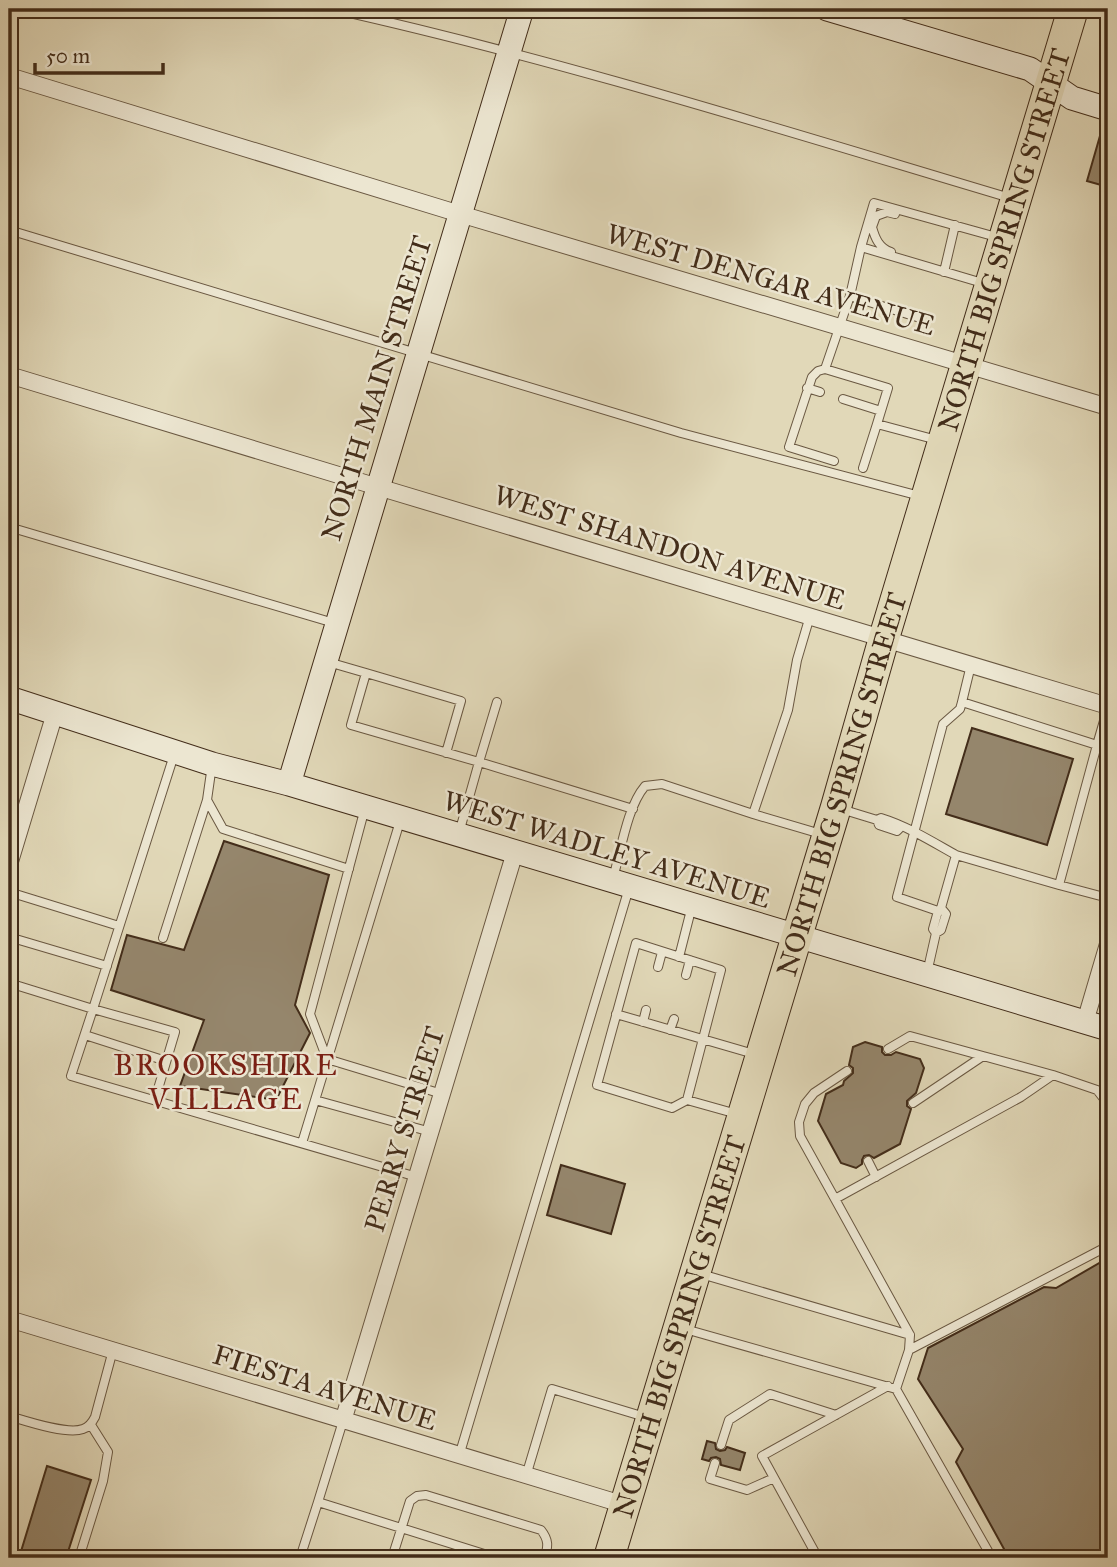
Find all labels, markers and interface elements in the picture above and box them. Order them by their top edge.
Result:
scale bar [35,32,163,76]
text: 50 m [46,43,91,69]
street label: NORTH BIG SPRING STREET [930,44,1078,436]
street label: WEST DENGAR AVENUE [602,216,939,343]
street label: NORTH MAIN STREET [313,231,440,545]
street label: WEST SHANDON AVENUE [490,477,850,618]
street label: NORTH BIG SPRING STREET [769,588,915,980]
street label: WEST WADLEY AVENUE [439,783,775,916]
street label: PERRY STREET [357,1022,452,1236]
district label: BROOKSHIRE VILLAGE [113,1047,339,1117]
street label: NORTH BIG SPRING STREET [605,1131,754,1522]
street label: FIESTA AVENUE [209,1337,441,1438]

